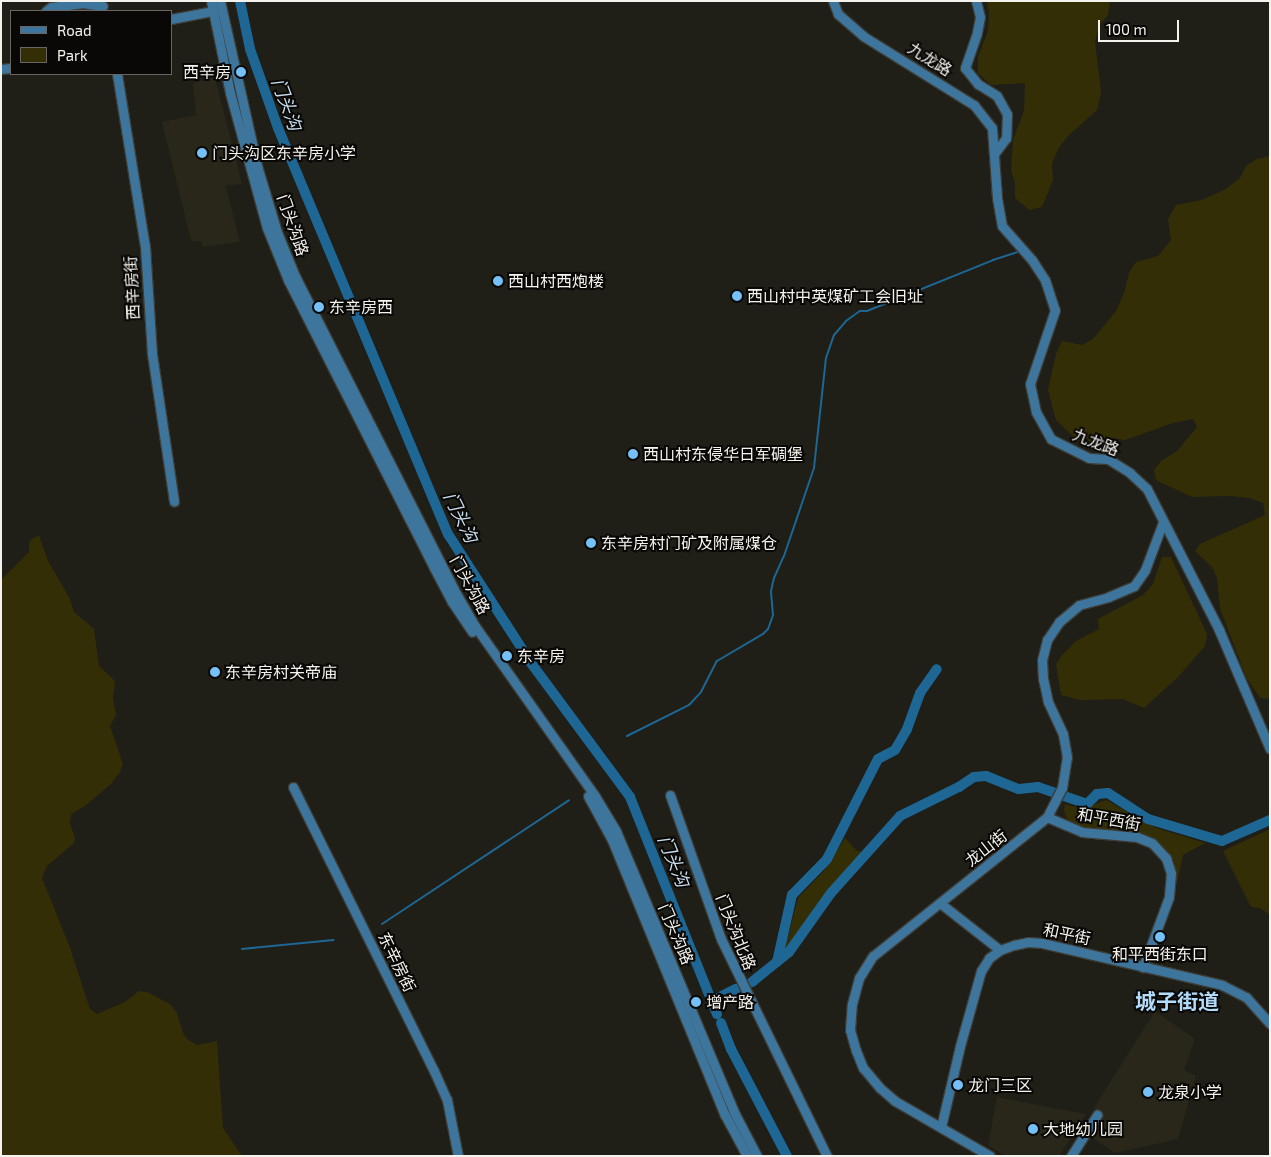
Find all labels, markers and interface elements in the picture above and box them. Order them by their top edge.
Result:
legend [10,10,172,75]
scale bar [1101,10,1182,42]
text: 100 m [1106,20,1147,38]
text: Road [57,21,92,39]
street label: 九龙路 [905,38,955,80]
text: Park [57,46,88,64]
place label: 西辛房 [183,62,231,82]
marker: 西辛房 [235,66,247,78]
water label: 门头沟 [268,75,306,133]
place label: 门头沟区东辛房小学 [212,143,356,163]
marker: 门头沟区东辛房小学 [196,147,208,159]
street label: 门头沟路 [274,192,312,258]
street label: 西辛房街 [121,256,143,320]
place label: 西山村西炮楼 [508,271,604,291]
marker: 西山村西炮楼 [492,275,504,287]
place label: 西山村中英煤矿工会旧址 [747,286,923,306]
marker: 西山村中英煤矿工会旧址 [731,290,743,302]
place label: 东辛房西 [329,297,393,317]
marker: 东辛房西 [313,301,325,313]
street label: 九龙路 [1070,424,1122,460]
place label: 西山村东侵华日军碉堡 [643,444,803,464]
marker: 西山村东侵华日军碉堡 [627,448,639,460]
water label: 门头沟 [439,488,483,546]
place label: 东辛房村门矿及附属煤仓 [601,533,777,553]
marker: 东辛房村门矿及附属煤仓 [585,537,597,549]
street label: 门头沟路 [446,552,494,618]
place label: 东辛房 [517,646,565,666]
marker: 东辛房 [501,650,513,662]
place label: 东辛房村关帝庙 [225,662,337,682]
marker: 东辛房村关帝庙 [209,666,221,678]
street label: 和平西街 [1076,804,1142,834]
street label: 龙山街 [961,826,1011,870]
water label: 门头沟 [654,832,694,890]
street label: 门头沟北路 [712,891,760,973]
street label: 门头沟路 [655,901,697,967]
street label: 和平街 [1042,920,1092,948]
street label: 东辛房街 [374,929,420,995]
marker: 和平西街东口 [1154,931,1166,943]
place label: 和平西街东口 [1112,944,1208,964]
district label: 城子街道 [1135,988,1219,1014]
place label: 增产路 [706,992,754,1012]
marker: 增产路 [690,996,702,1008]
place label: 龙门三区 [968,1075,1032,1095]
marker: 龙门三区 [952,1079,964,1091]
place label: 龙泉小学 [1158,1082,1222,1102]
marker: 龙泉小学 [1142,1086,1154,1098]
place label: 大地幼儿园 [1043,1119,1123,1139]
marker: 大地幼儿园 [1027,1123,1039,1135]

